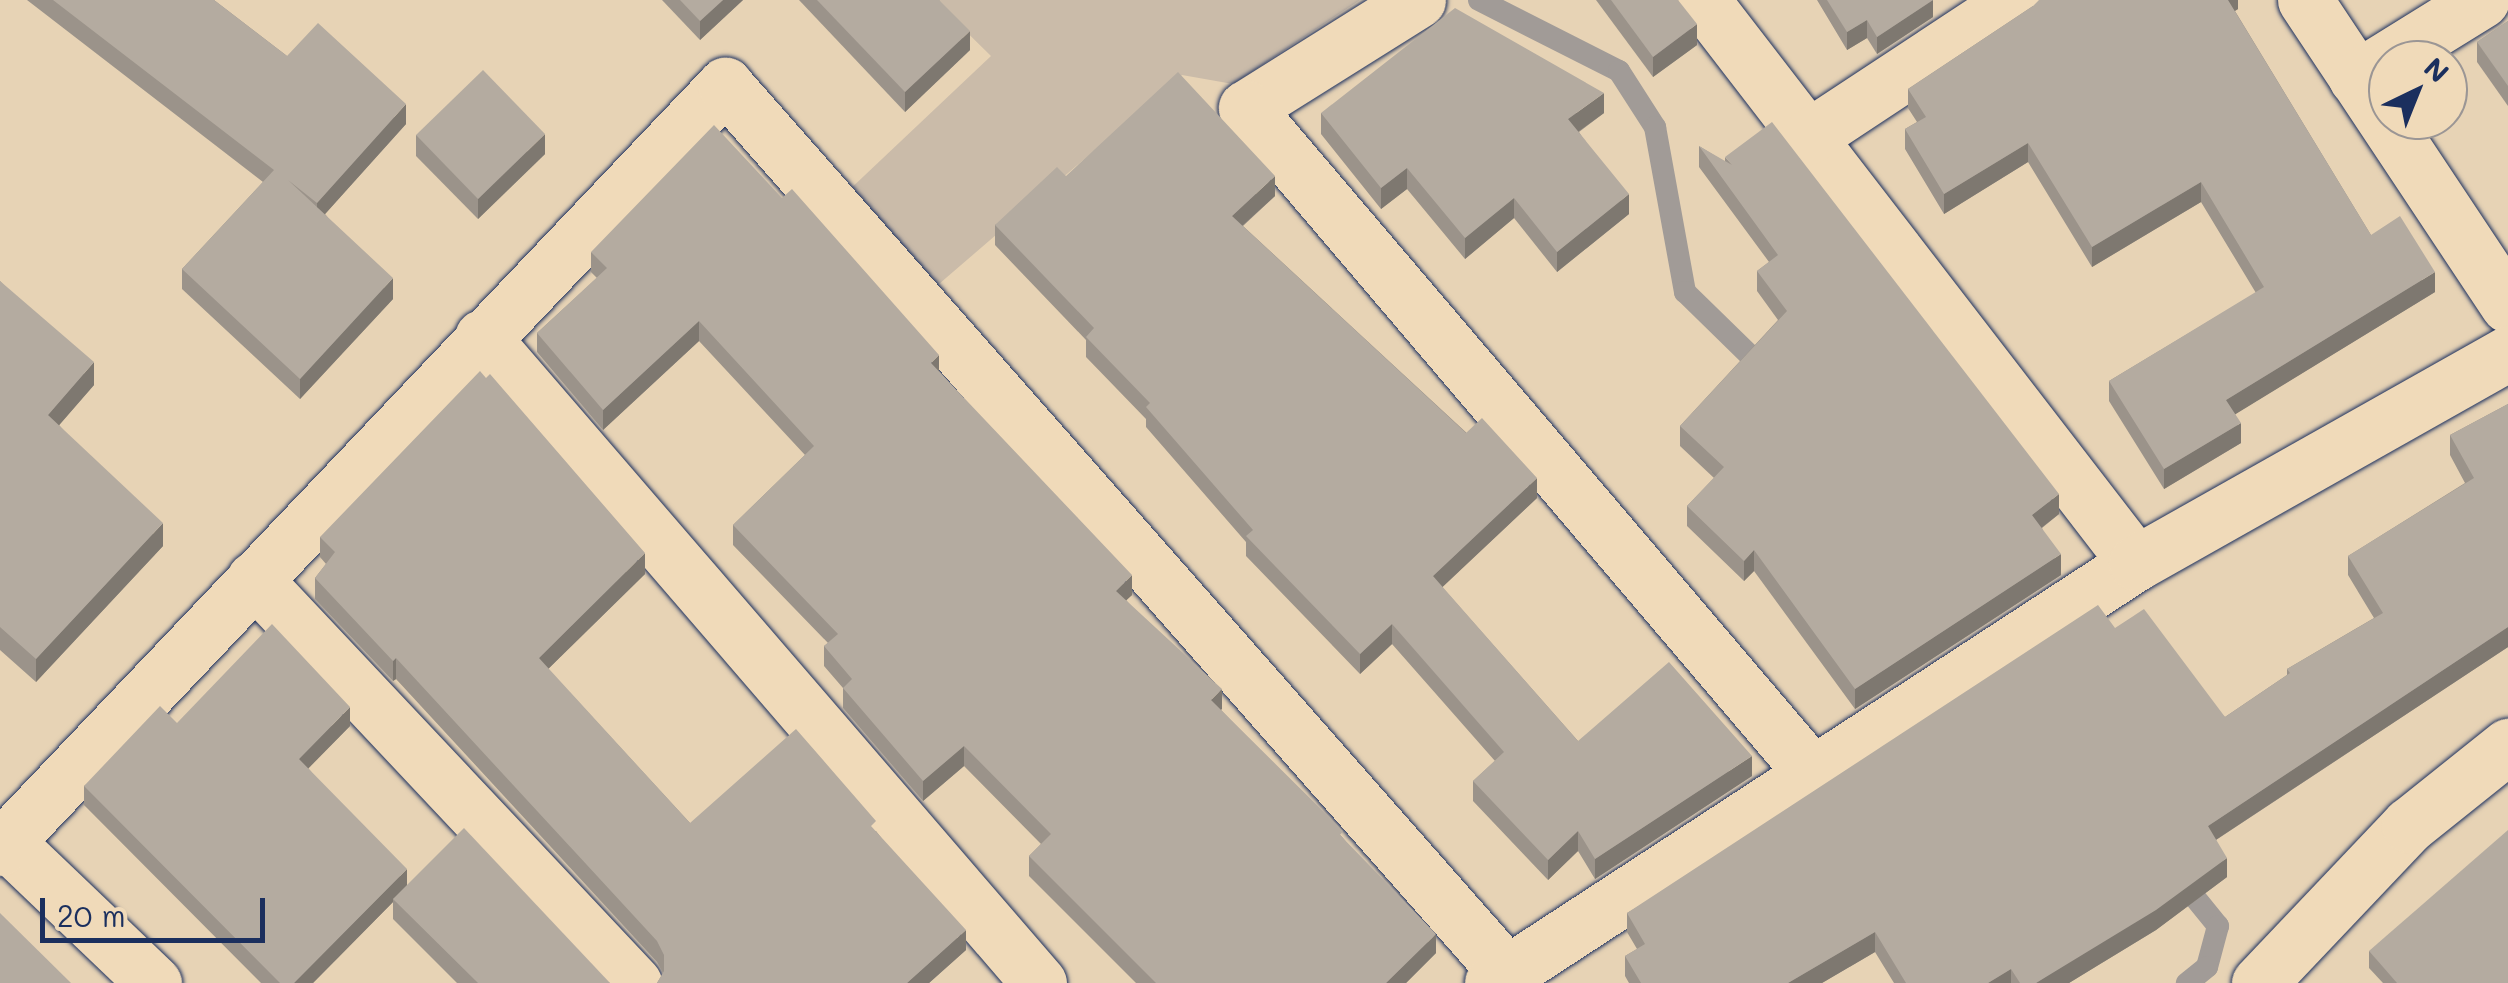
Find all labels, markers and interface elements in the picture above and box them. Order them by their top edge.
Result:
north arrow [2368,40,2468,140]
text: N [2417,49,2457,90]
scale bar [45,878,270,940]
text: 20 m [57,895,126,935]

